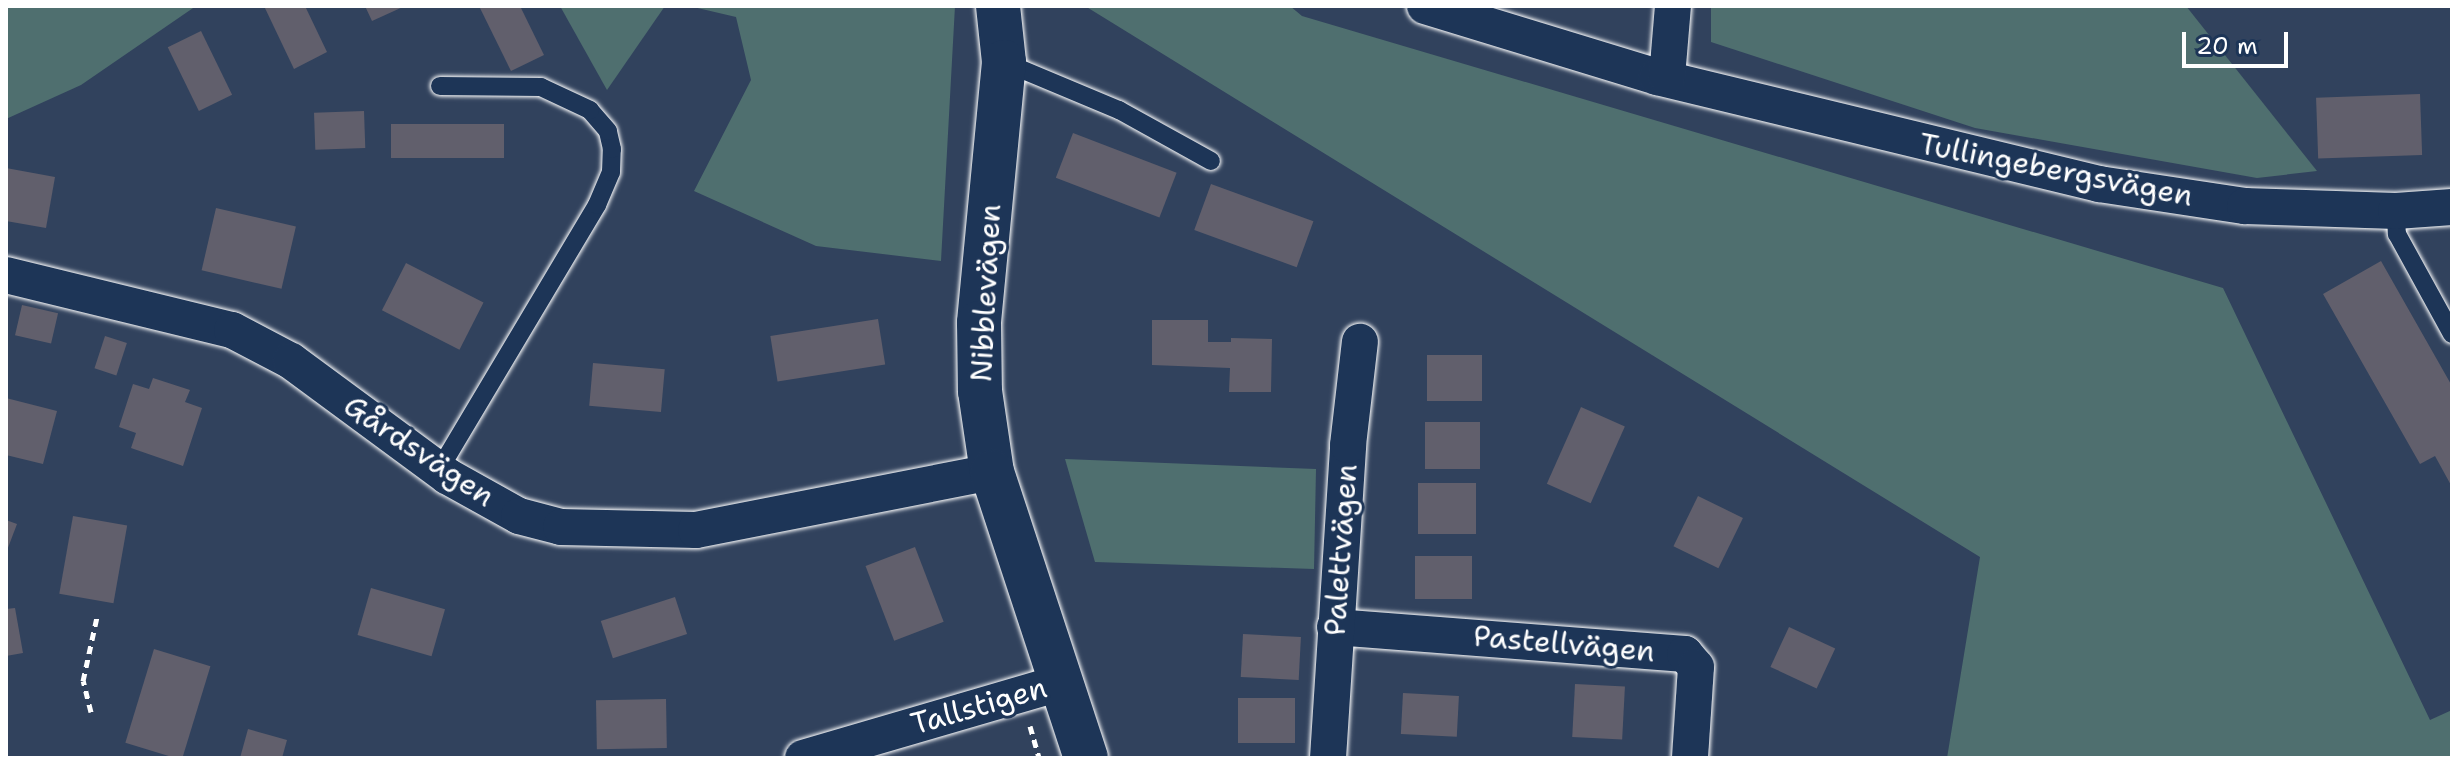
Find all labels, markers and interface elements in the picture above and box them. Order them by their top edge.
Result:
scale bar [2186,16,2292,66]
text: 20 m [2196,30,2258,62]
street label: Tullingebergsvägen [1916,126,2196,214]
street label: Nibblevägen [963,203,1009,383]
street label: Gårdsvägen [337,387,501,515]
street label: Palettvägen [1317,463,1365,637]
street label: Pastellvägen [1472,618,1656,670]
street label: Tallstigen [907,669,1051,743]

